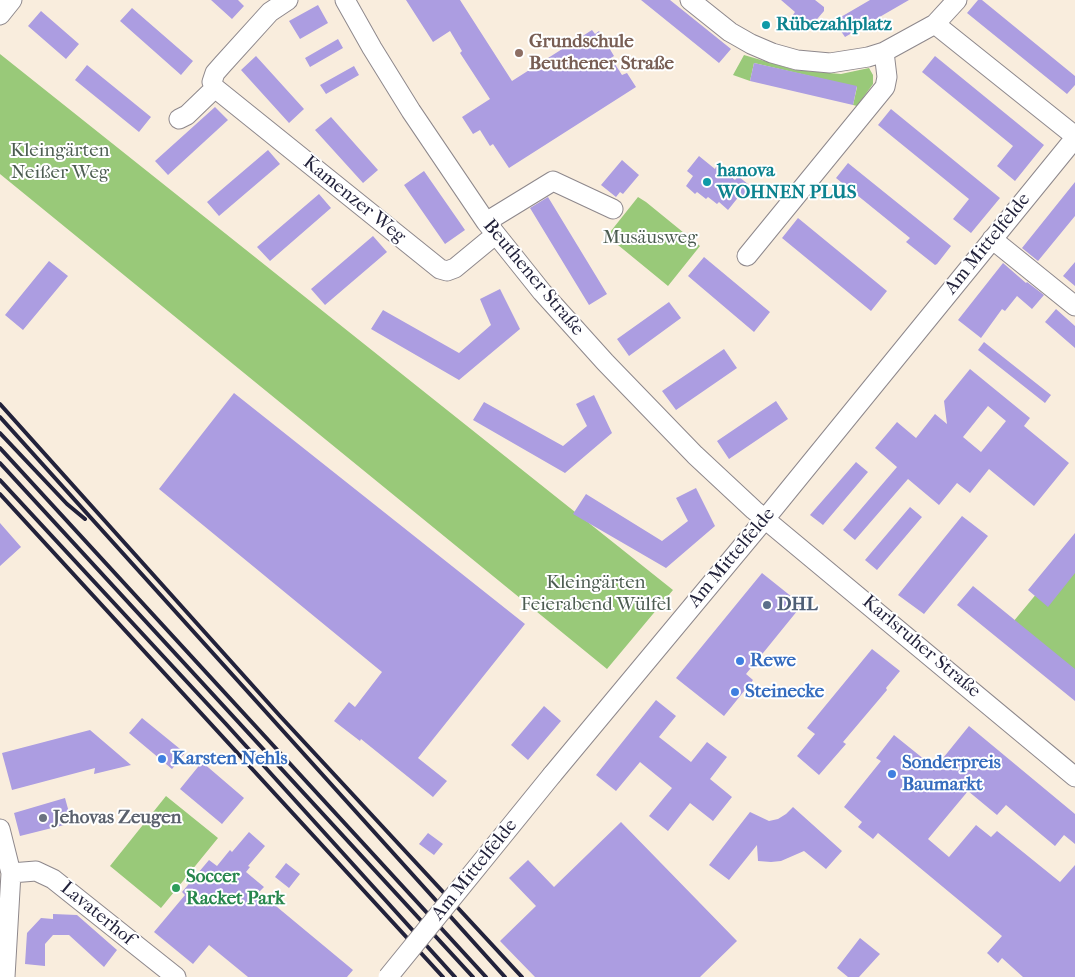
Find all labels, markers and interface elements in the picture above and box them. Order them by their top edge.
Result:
place label: Rübezahlplatz [776,14,892,36]
marker: Rübezahlplatz [760,19,772,31]
place label: Grundschule Beuthener Straße [529,31,674,75]
marker: Grundschule Beuthener Straße [513,47,525,59]
park label: Kleingärten Neißer Weg [10,140,110,184]
street label: Kamenzer Weg [298,152,410,248]
place label: hanova WOHNEN PLUS [717,160,857,204]
marker: hanova WOHNEN PLUS [701,176,713,188]
street label: Am Mittelfelde [940,189,1036,299]
street label: Beuthener Straße [478,215,588,341]
park label: Musäusweg [603,227,697,249]
street label: Am Mittelfelde [684,503,780,613]
park label: Kleingärten Feierabend Wülfel [521,572,671,616]
street label: Karlsruher Straße [857,591,985,703]
place label: DHL [777,594,818,616]
marker: DHL [761,599,773,611]
place label: Rewe [750,650,796,672]
marker: Rewe [734,655,746,667]
place label: Steinecke [745,681,824,703]
marker: Steinecke [729,686,741,698]
place label: Karsten Nehls [172,748,288,770]
place label: Sonderpreis Baumarkt [902,752,1001,796]
marker: Karsten Nehls [156,753,168,765]
marker: Sonderpreis Baumarkt [886,768,898,780]
place label: Jehovas Zeugen [53,807,182,829]
marker: Jehovas Zeugen [37,812,49,824]
street label: Am Mittelfelde [427,815,523,925]
place label: Soccer Racket Park [186,866,285,910]
street label: Lavaterhof [55,877,139,951]
marker: Soccer Racket Park [170,882,182,894]

